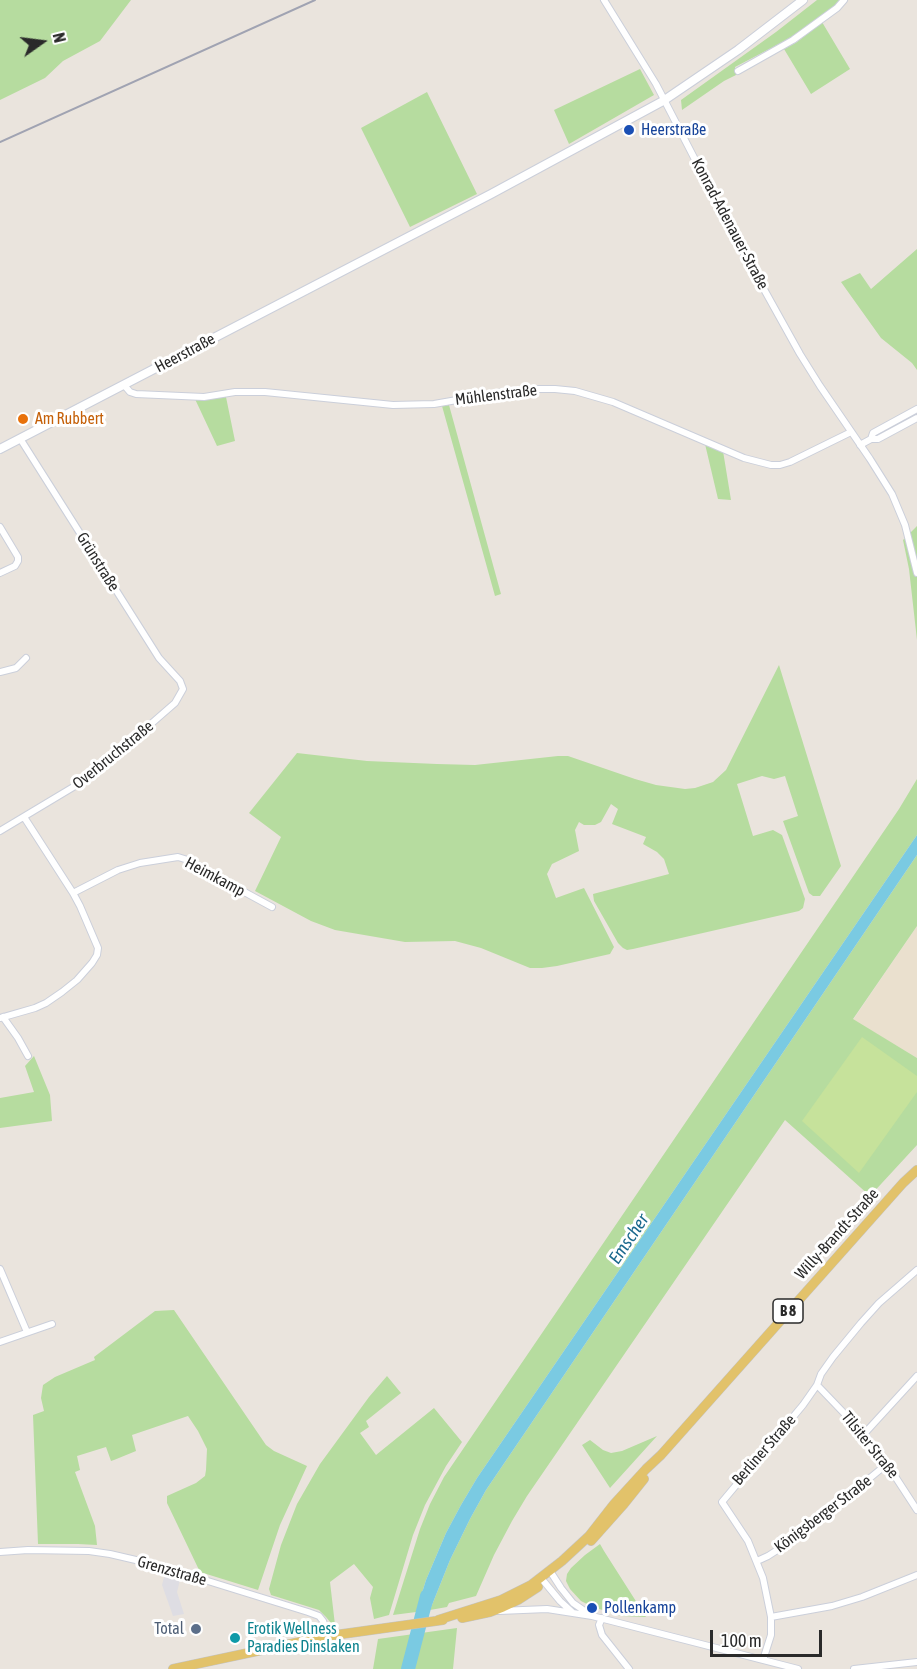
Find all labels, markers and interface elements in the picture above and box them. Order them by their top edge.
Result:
north arrow [12,12,72,72]
text: N [50,31,69,44]
place label: Heerstraße [641,120,706,140]
marker: Heerstraße [622,123,636,137]
street label: Konrad-Adenauer-Straße [687,155,773,293]
street label: Heerstraße [152,329,218,377]
street label: Mühlenstraße [454,380,538,410]
place label: Am Rubbert [35,409,104,429]
marker: Am Rubbert [16,412,30,426]
street label: Grünstraße [72,529,124,595]
street label: Overbruchstraße [69,717,157,793]
street label: Heimkamp [182,853,248,901]
street label: Willy-Brandt-Straße [791,1185,883,1283]
water label: Emscher [604,1210,654,1268]
road number: B 8 [773,1299,803,1323]
street label: Tilsiter Straße [837,1408,903,1482]
street label: Berliner Straße [728,1411,800,1489]
street label: Königsberger Straße [771,1471,875,1557]
street label: Grenzstraße [135,1552,209,1590]
place label: Pollenkamp [604,1598,676,1618]
marker: Pollenkamp [585,1601,599,1615]
scale bar [713,1618,826,1656]
place label: Total [154,1619,184,1639]
place label: Erotik Wellness Paradies Dinslaken [247,1619,360,1657]
marker: Total [189,1622,203,1636]
text: 100 m [721,1630,762,1651]
marker: Erotik Wellness Paradies Dinslaken [228,1631,242,1645]

